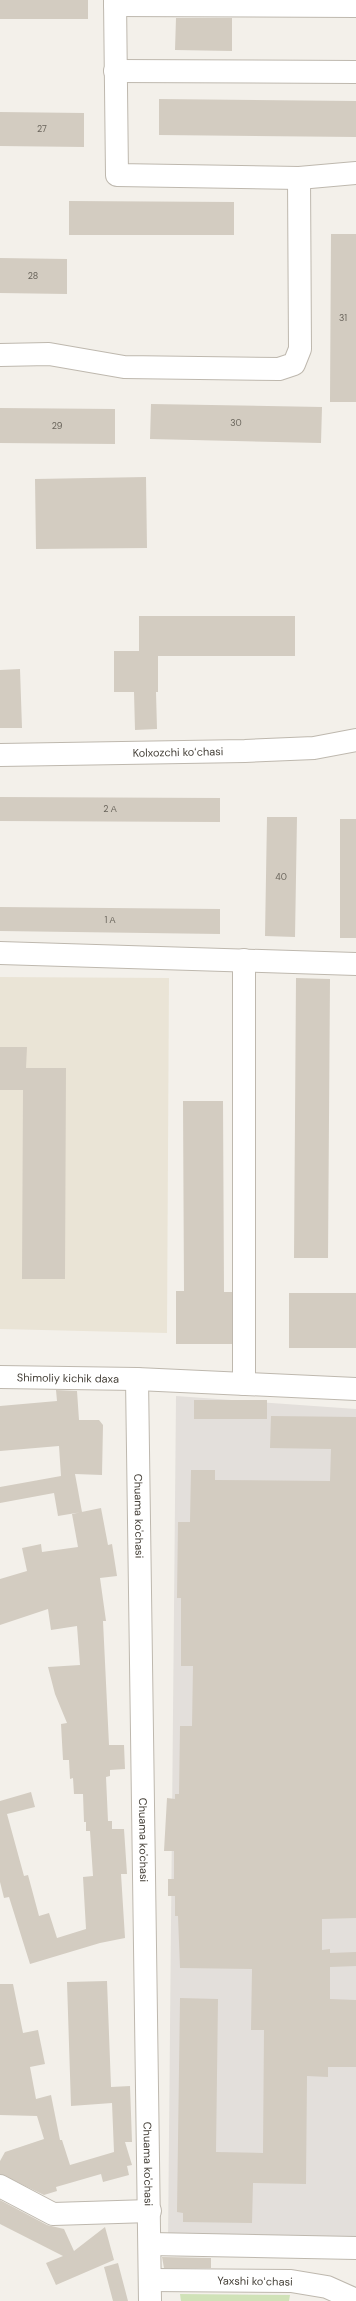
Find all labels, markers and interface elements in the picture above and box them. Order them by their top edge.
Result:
house number: 27 [37,123,47,135]
house number: 28 [28,270,38,282]
house number: 31 [339,312,347,324]
house number: 30 [230,417,242,429]
house number: 29 [52,420,63,432]
street label: Kolxozchi koʻchasi [132,744,224,760]
house number: 2 А [103,803,117,815]
house number: 40 [275,871,287,883]
house number: 1 А [104,914,116,926]
street label: Shimoliy kichik daxa [17,1370,119,1386]
street label: Chuama ko'chasi [131,1474,147,1558]
street label: Chuama ko'chasi [136,1798,151,1882]
street label: Chuama ko'chasi [140,2122,156,2206]
street label: Yaxshi koʻchasi [217,2273,293,2289]

